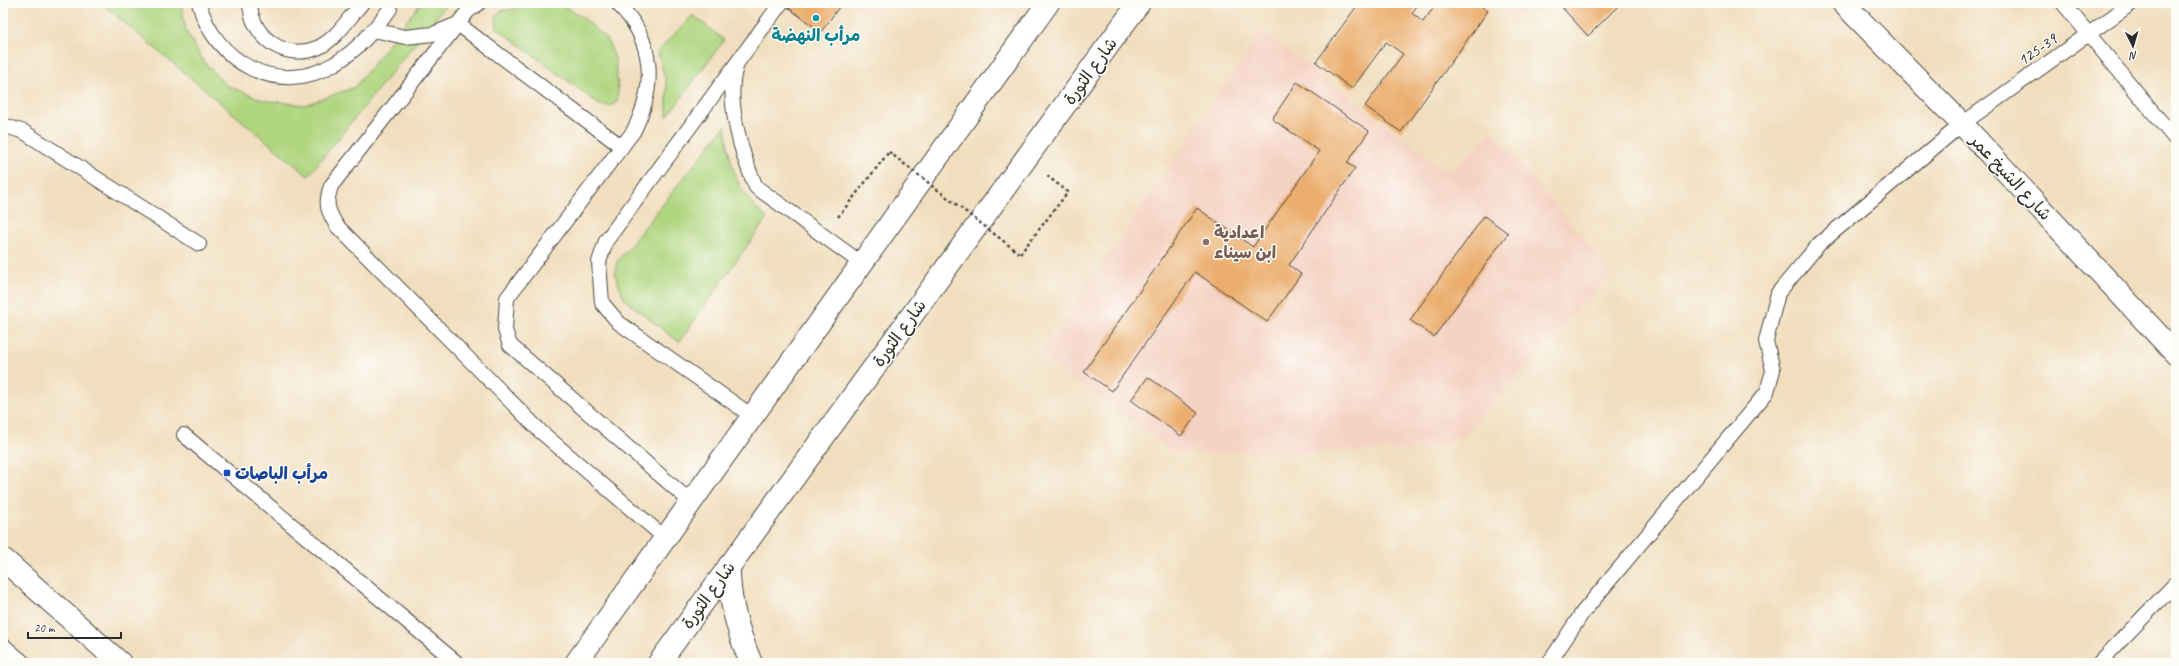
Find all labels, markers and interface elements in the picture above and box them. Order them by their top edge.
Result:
marker: مرأب النهضة [811,13,821,23]
place label: مرأب النهضة [772,25,861,46]
north arrow [2113,26,2153,66]
street label: 125-39 [2013,27,2062,71]
street label: شارع الثورة [1059,34,1123,110]
text: N [2128,49,2138,63]
street label: شارع الشيخ عمر [1963,128,2056,226]
place label: اعدادية ابن سيناء [1214,222,1276,263]
marker: اعدادية ابن سيناء [1201,237,1211,247]
street label: شارع الثورة [868,296,932,372]
place label: مرأب الباصات [235,463,328,484]
marker: مرأب الباصات [222,468,232,478]
street label: شارع الثورة [677,558,741,634]
scale bar [28,614,121,640]
text: 20 m [34,620,56,636]

